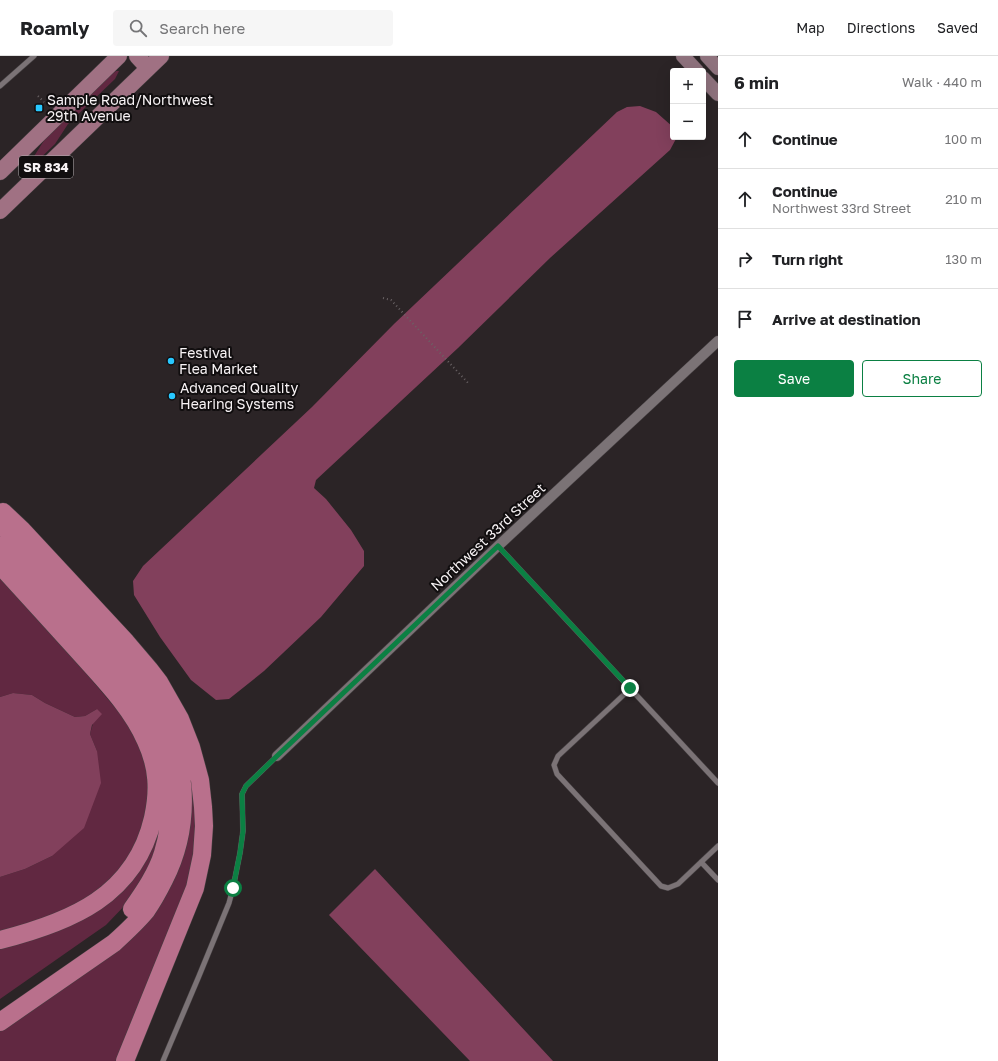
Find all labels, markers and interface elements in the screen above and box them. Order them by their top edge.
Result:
search box [113,10,393,46]
text: Roamly [20,16,89,39]
icon: search [127,17,149,39]
text: Search here [159,19,245,37]
text: Map [796,19,825,36]
text: Directions [847,19,915,36]
text: Saved [937,19,978,36]
map controls [670,68,706,140]
button: + [670,68,706,104]
text: 6 min [734,72,779,93]
text: Walk · 440 m [902,74,982,90]
place label: Sample Road/Northwest 29th Avenue [47,91,213,124]
marker: Sample Road/Northwest 29th Avenue [34,103,44,113]
button: − [670,104,706,140]
icon: ahead [734,128,756,150]
text: Continue [772,130,838,148]
text: 100 m [945,131,982,147]
road number: SR 834 [19,156,73,178]
text: Continue [772,182,838,200]
icon: ahead [734,188,756,210]
text: 210 m [945,191,982,207]
text: Northwest 33rd Street [772,200,911,216]
icon: right [734,248,756,270]
text: Turn right [772,250,843,268]
text: 130 m [945,251,982,267]
icon: arrive [734,308,756,330]
text: Arrive at destination [772,310,921,328]
place label: Festival Flea Market [179,344,258,377]
marker: Festival Flea Market [166,356,176,366]
button: Save [734,360,854,397]
button: Share [862,360,982,397]
place label: Advanced Quality Hearing Systems [180,379,299,412]
marker: Advanced Quality Hearing Systems [167,391,177,401]
street label: Northwest 33rd Street [427,479,548,594]
route end [621,679,639,697]
route start [224,879,242,897]

